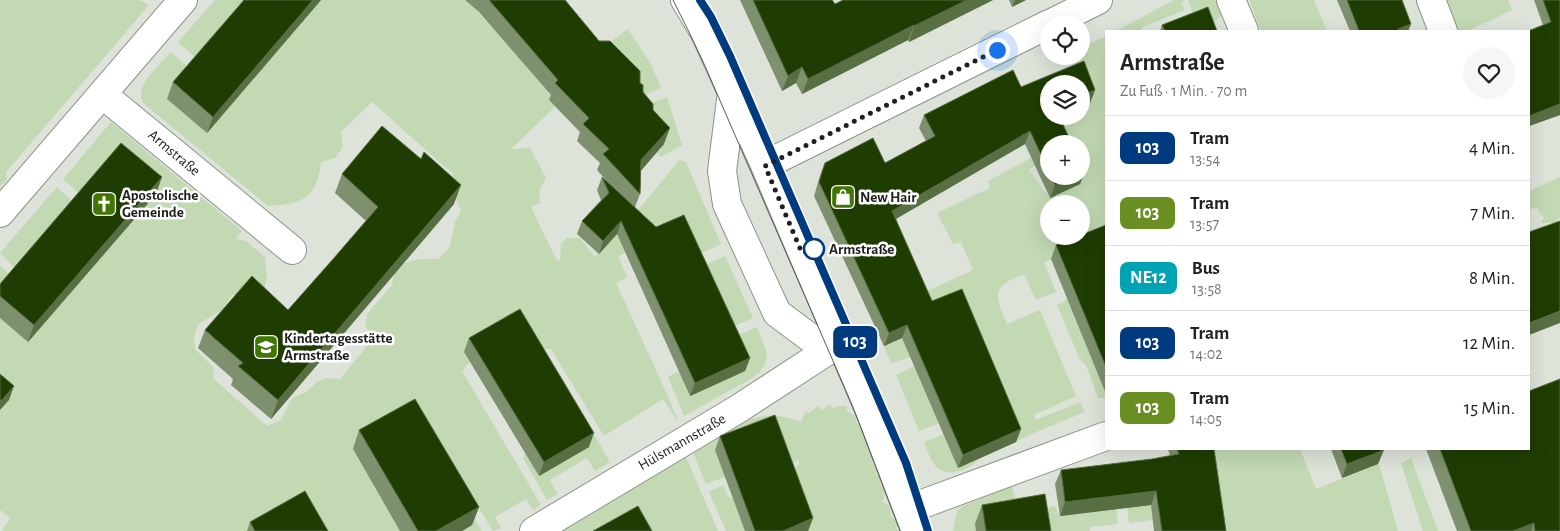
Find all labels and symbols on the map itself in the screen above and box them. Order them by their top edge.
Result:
your location [985,38,1010,63]
street label: Armstraße [145,127,203,179]
shop icon: New Hair [830,184,856,210]
place label: Apostolische Gemeinde [122,188,198,220]
place label: New Hair [860,190,917,205]
church icon: Apostolische Gemeinde [91,191,117,217]
marker: Armstraße [803,238,825,260]
place label: Armstraße [829,242,894,257]
line badge: 103 [826,326,884,358]
place label: Kindertagesstätte Armstraße [284,331,393,363]
school or university icon: Kindertagesstätte Armstraße [253,334,279,360]
street label: Hülsmannstraße [636,411,728,473]

